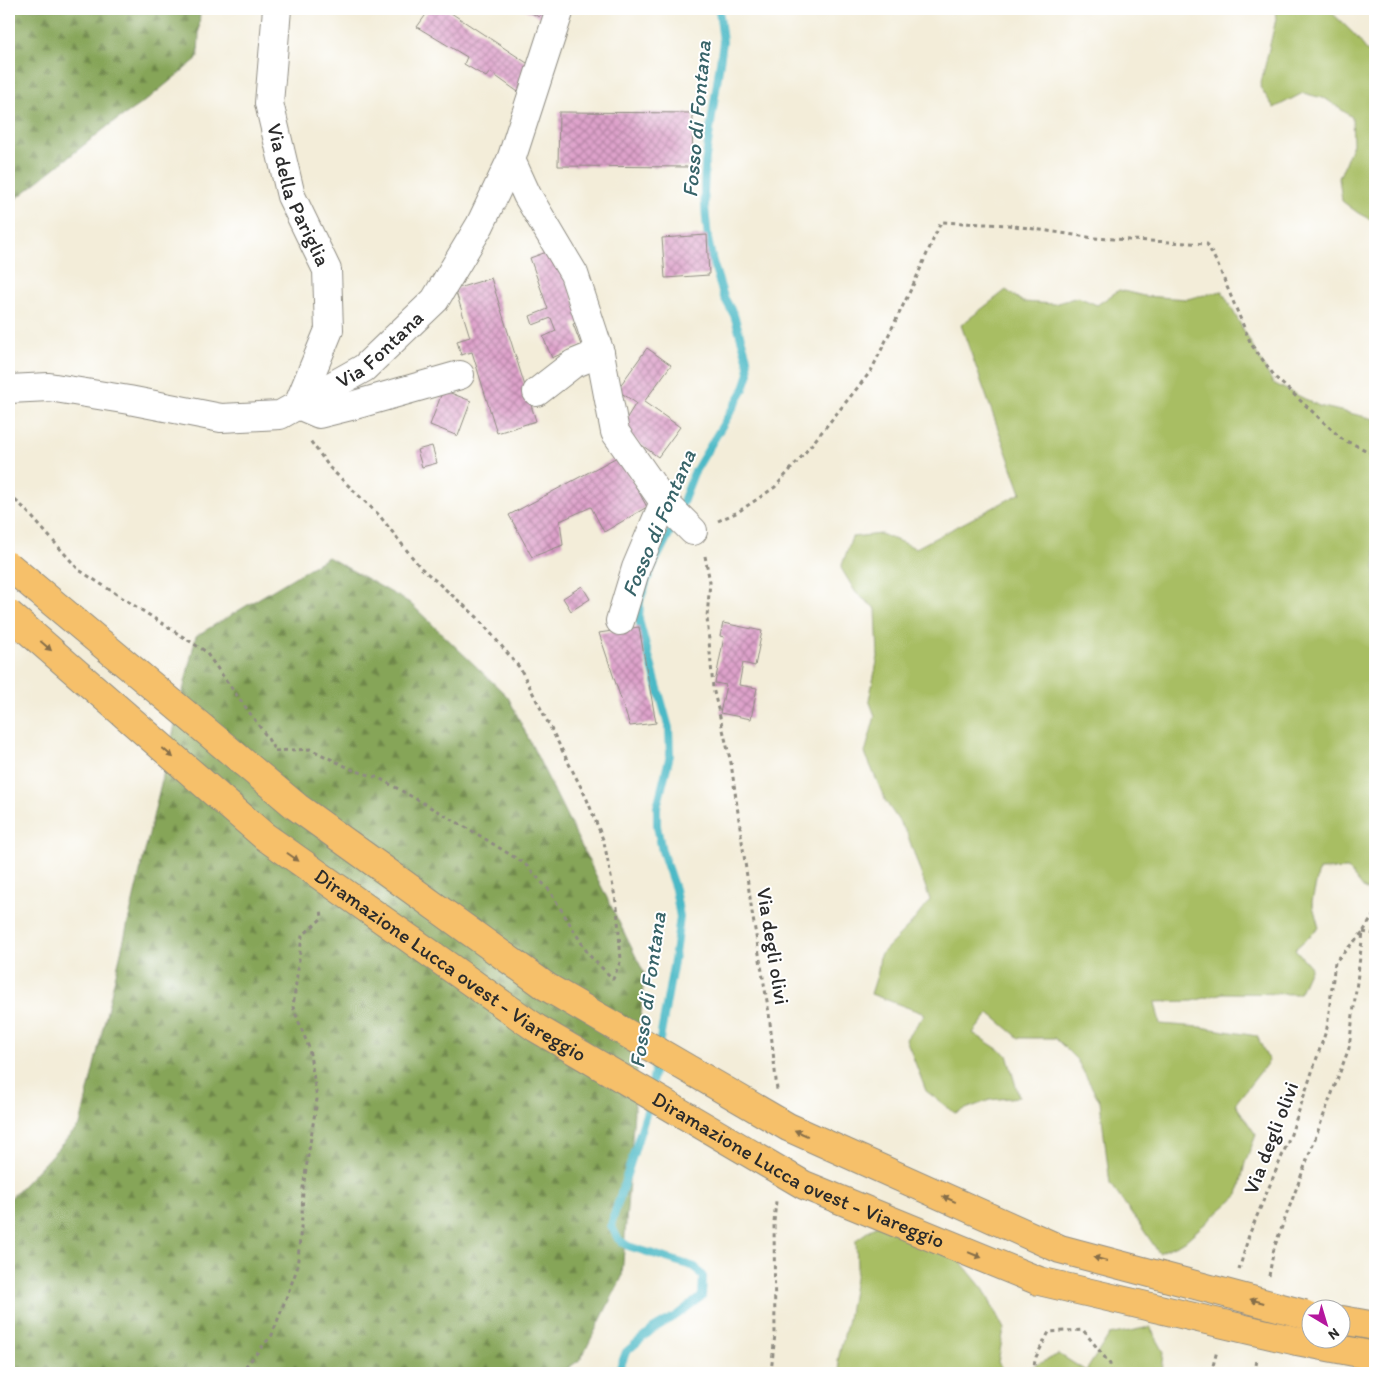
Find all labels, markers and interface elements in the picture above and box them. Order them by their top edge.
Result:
water label: Fosso di Fontana [676,39,717,199]
street label: Via della Pariglia [262,121,336,270]
street label: Via Fontana [332,305,428,393]
water label: Fosso di Fontana [615,445,702,601]
one-way arrow [39,641,52,652]
one-way arrow [162,747,174,759]
one-way arrow [286,852,300,862]
street label: Diramazione Lucca ovest - Viareggio [310,863,591,1067]
street label: Via degli olivi [752,886,795,1006]
water label: Fosso di Fontana [623,910,672,1070]
street label: Via degli olivi [1238,1078,1303,1198]
street label: Diramazione Lucca ovest - Viareggio [648,1086,948,1253]
one-way arrow [794,1129,808,1137]
one-way arrow [942,1195,956,1203]
one-way arrow [968,1251,982,1259]
one-way arrow [1092,1255,1107,1263]
one-way arrow [1249,1297,1264,1305]
north arrow [1302,1300,1352,1350]
text: N [1325,1324,1343,1343]

